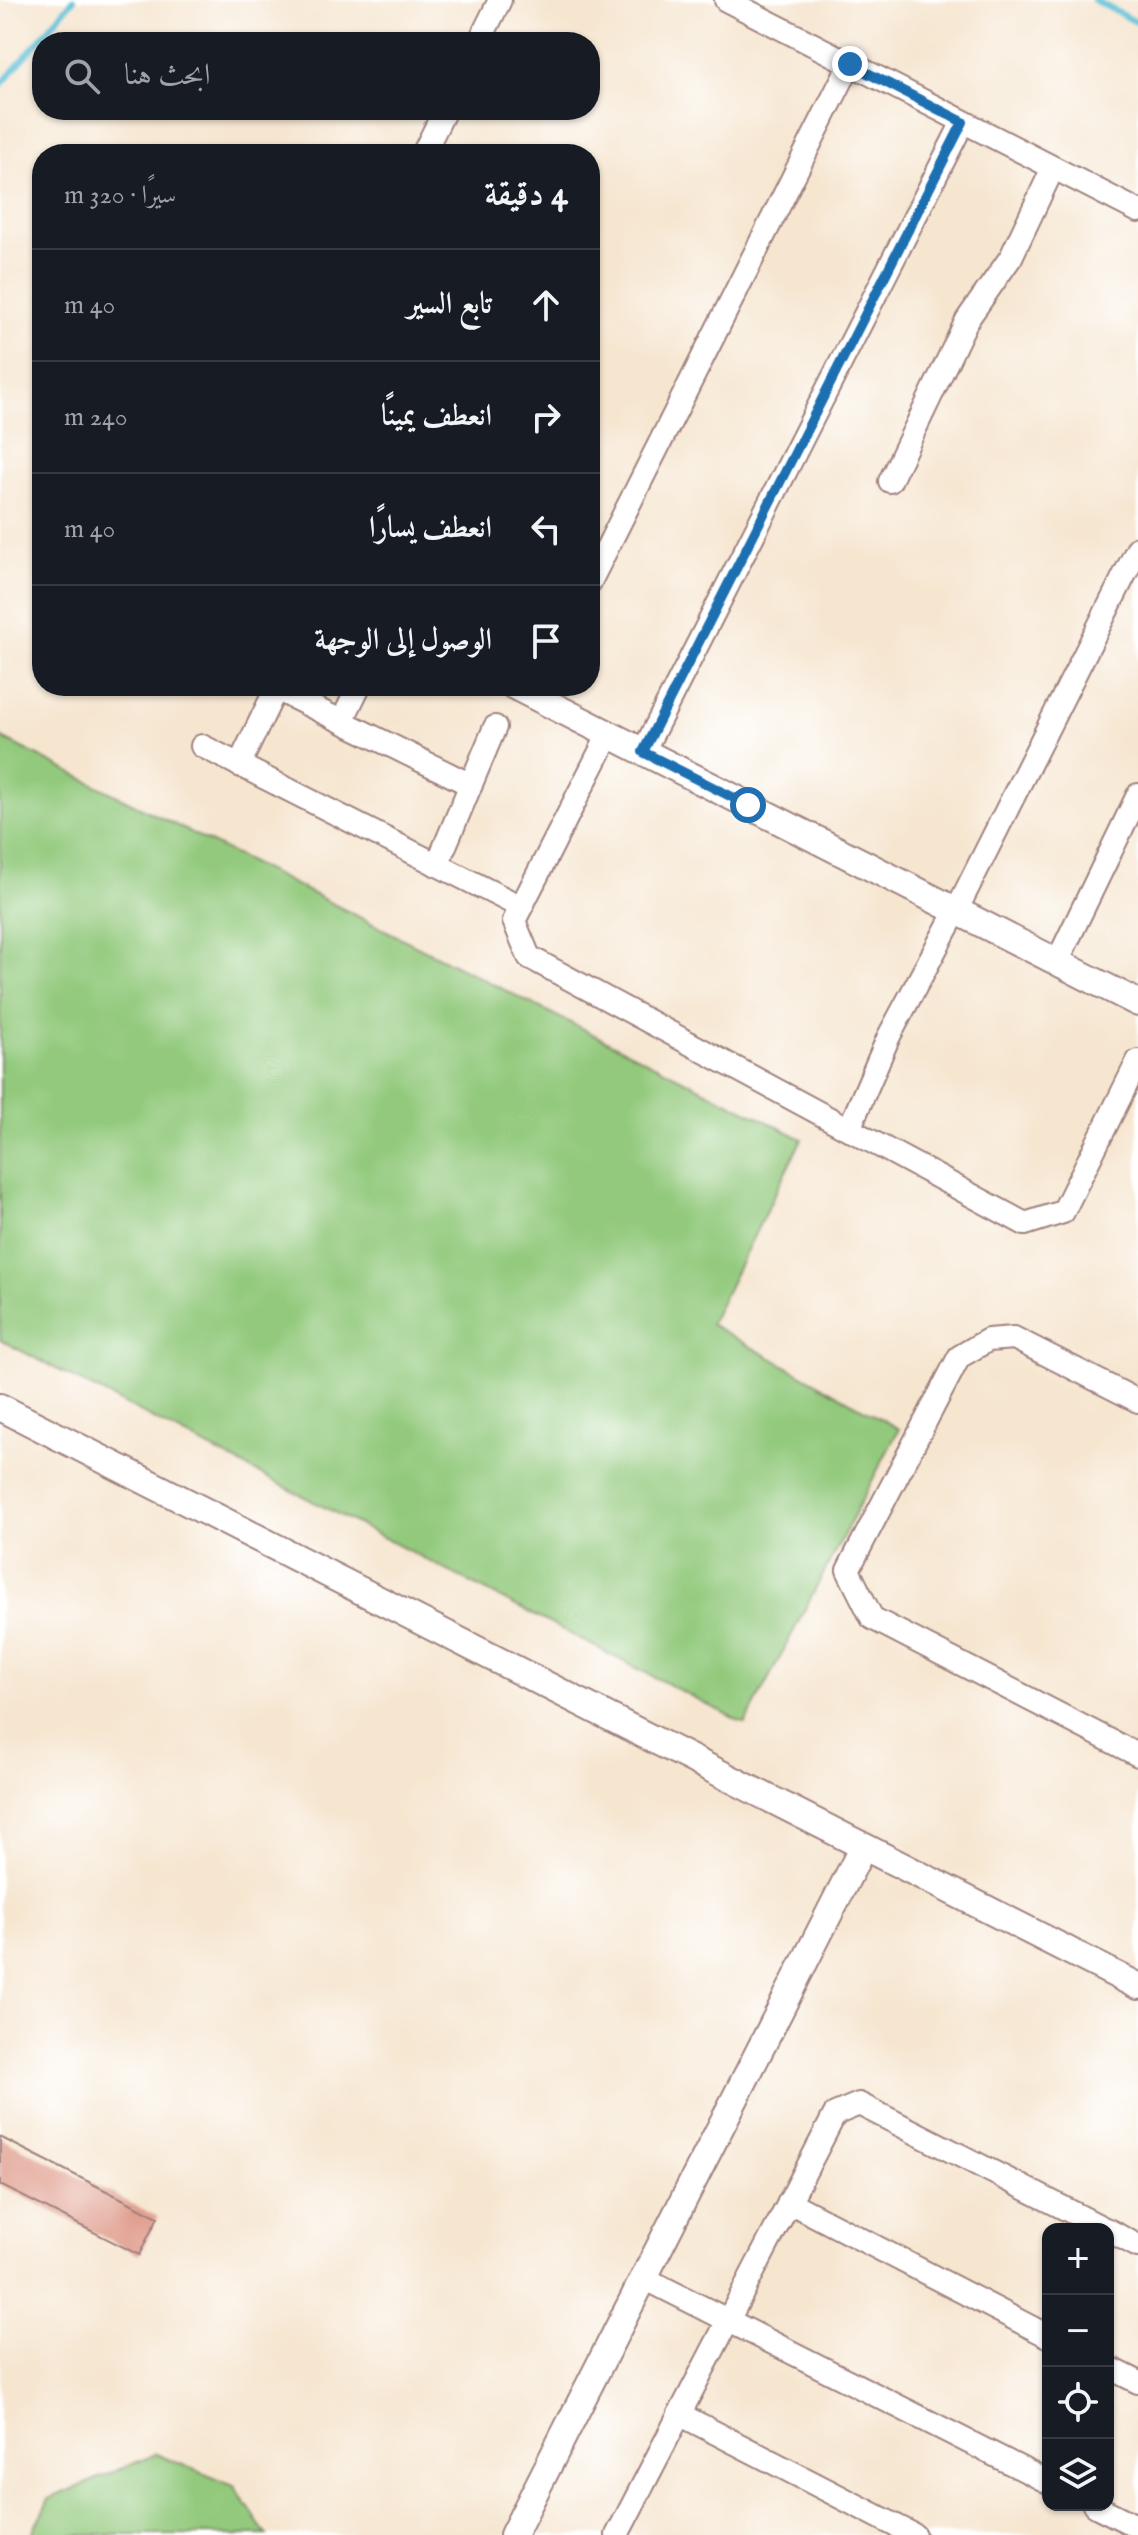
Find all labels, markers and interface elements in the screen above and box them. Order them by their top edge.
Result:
search box [32,32,600,120]
route end [832,46,868,82]
icon: search [60,54,104,98]
text: ابحث هنا [124,57,211,95]
text: 4 دقيقة [485,173,568,216]
text: سيرًا · 320 m [64,179,176,212]
icon: ahead [524,283,568,327]
text: تابع السير [407,286,492,324]
text: 40 m [64,289,115,322]
icon: right [524,395,568,439]
text: انعطف يمينًا [381,398,492,436]
text: 240 m [64,401,128,434]
icon: left [524,507,568,551]
text: انعطف يسارًا [369,510,492,548]
text: 40 m [64,513,115,546]
icon: arrive [524,619,568,663]
text: الوصول إلى الوجهة [315,622,492,660]
route start [730,787,766,823]
map controls [1042,2223,1114,2511]
button: + [1042,2223,1114,2295]
button: − [1042,2295,1114,2367]
button: locate [1042,2367,1114,2439]
button: layers [1042,2439,1114,2511]

